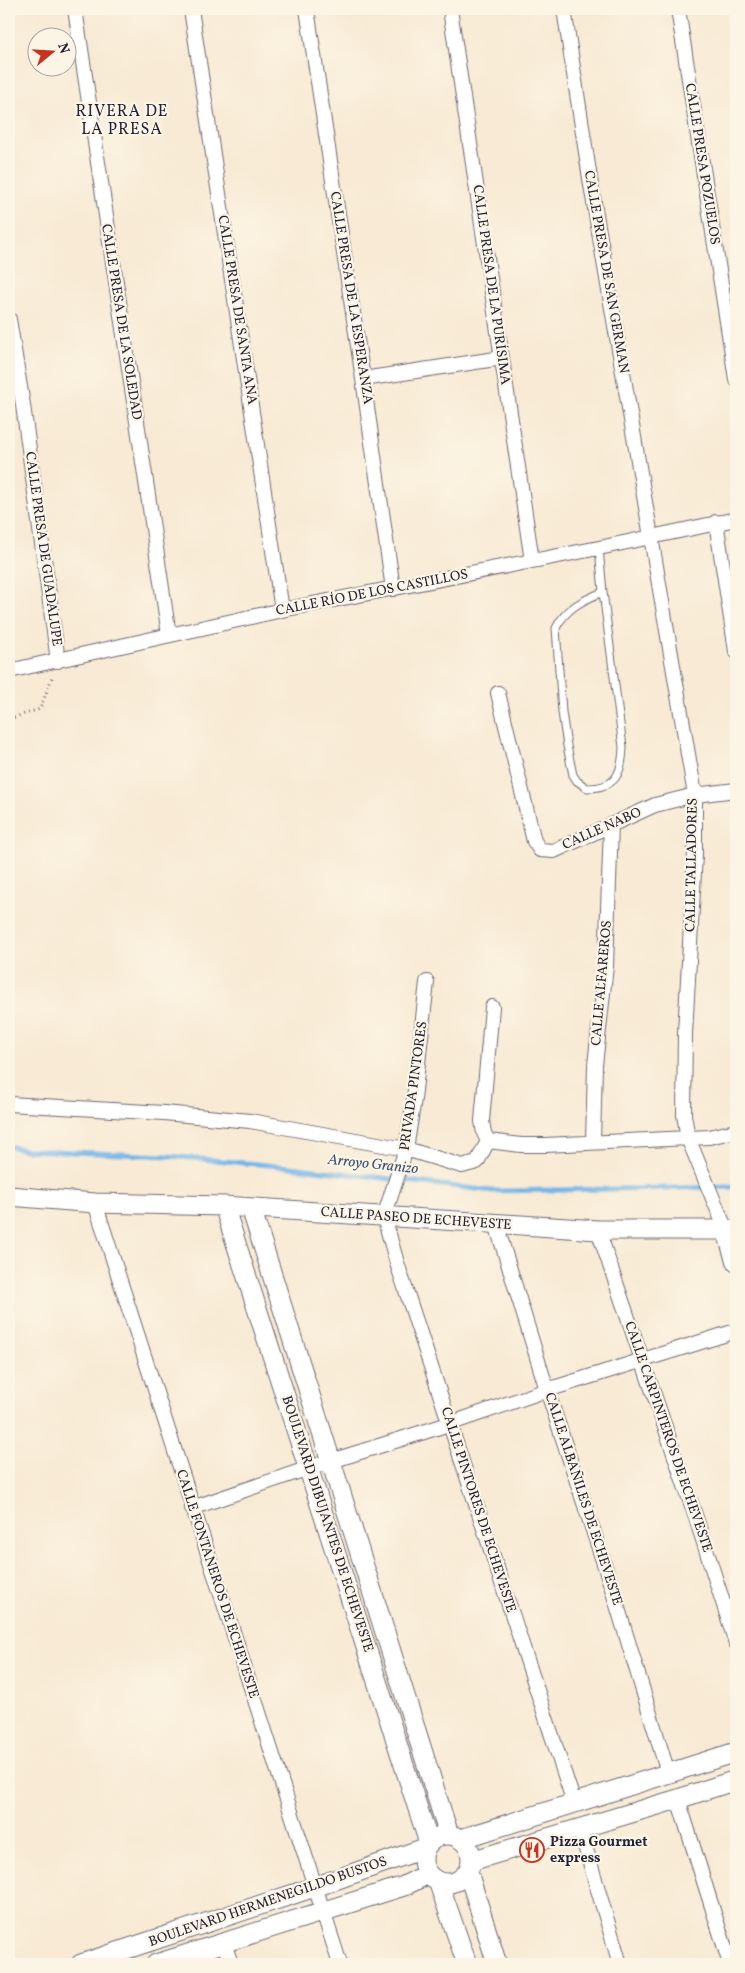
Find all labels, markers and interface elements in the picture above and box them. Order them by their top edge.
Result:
north arrow [28,28,78,78]
text: N [52,41,74,56]
street label: CALLE PRESA POZUELOS [680,82,724,246]
district label: RIVERA DE LA PRESA [76,101,168,141]
street label: CALLE PRESA DE SAN GERMAN [579,169,633,375]
street label: CALLE PRESA DE LA PURÍSIMA [468,184,514,386]
street label: CALLE PRESA DE LA ESPERANZA [325,190,377,406]
street label: CALLE PRESA DE SANTA ANA [213,214,261,406]
street label: CALLE PRESA DE LA SOLEDAD [96,223,146,421]
street label: CALLE PRESA DE GUADALUPE [20,451,66,647]
street label: CALLE RÍO DE LOS CASTILLOS [274,565,470,621]
street label: CALLE TALLADORES [681,798,703,932]
street label: CALLE NABO [560,803,644,855]
street label: CALLE ALFAREROS [587,920,617,1046]
street label: PRIVADA PINTORES [396,1020,432,1152]
water label: Arroyo Granizo [326,1150,419,1180]
street label: CALLE PASEO DE ECHEVESTE [320,1203,512,1235]
street label: CALLE CARPINTEROS DE ECHEVESTE [619,1319,717,1555]
street label: CALLE ALBAÑILES DE ECHEVESTE [540,1390,626,1608]
street label: BOULEVARD DIBUJANTES DE ECHEVESTE [276,1393,378,1655]
street label: CALLE PINTORES DE ECHEVESTE [436,1405,520,1615]
street label: CALLE FONTANEROS DE ECHEVESTE [171,1467,263,1701]
place label: Pizza Gourmet express [550,1833,648,1868]
restaurant icon: Pizza Gourmet express [519,1837,545,1863]
street label: BOULEVARD HERMENEGILDO BUSTOS [146,1852,390,1952]

